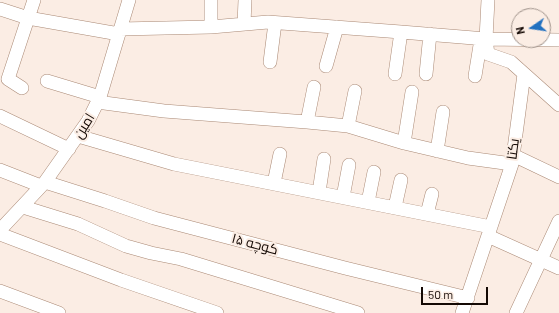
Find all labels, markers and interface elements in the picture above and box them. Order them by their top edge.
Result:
north arrow [511,8,551,48]
text: N [513,26,527,36]
street label: امین [70,110,98,142]
street label: یکتا [503,137,523,161]
street label: کوچه ۱۵ [230,230,280,258]
scale bar [423,279,490,305]
text: 50 m [428,287,453,301]

